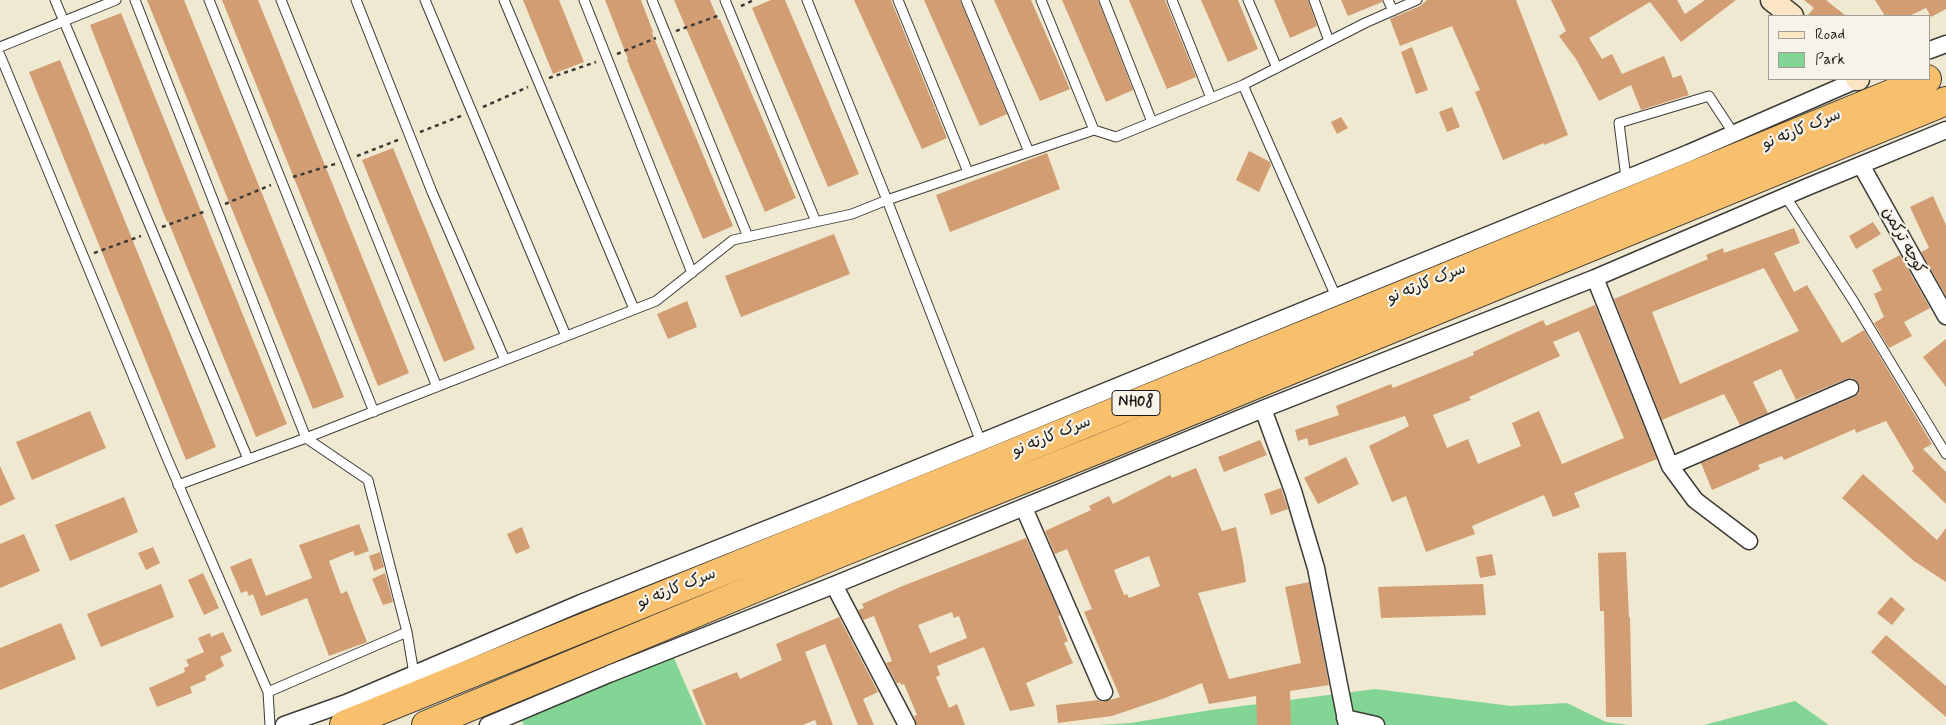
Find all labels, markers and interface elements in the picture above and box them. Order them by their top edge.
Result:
legend [1768,15,1931,80]
text: Road [1815,25,1845,45]
text: Park [1815,50,1845,70]
street label: سرک کارته نو [1760,106,1844,154]
street label: کوچه ترکمن [1877,204,1929,278]
street label: سرک کارته نو [1385,260,1469,308]
road number: NH08 [1112,390,1160,416]
street label: سرک کارته نو [1010,413,1094,461]
street label: سرک کارته نو [635,565,719,613]

